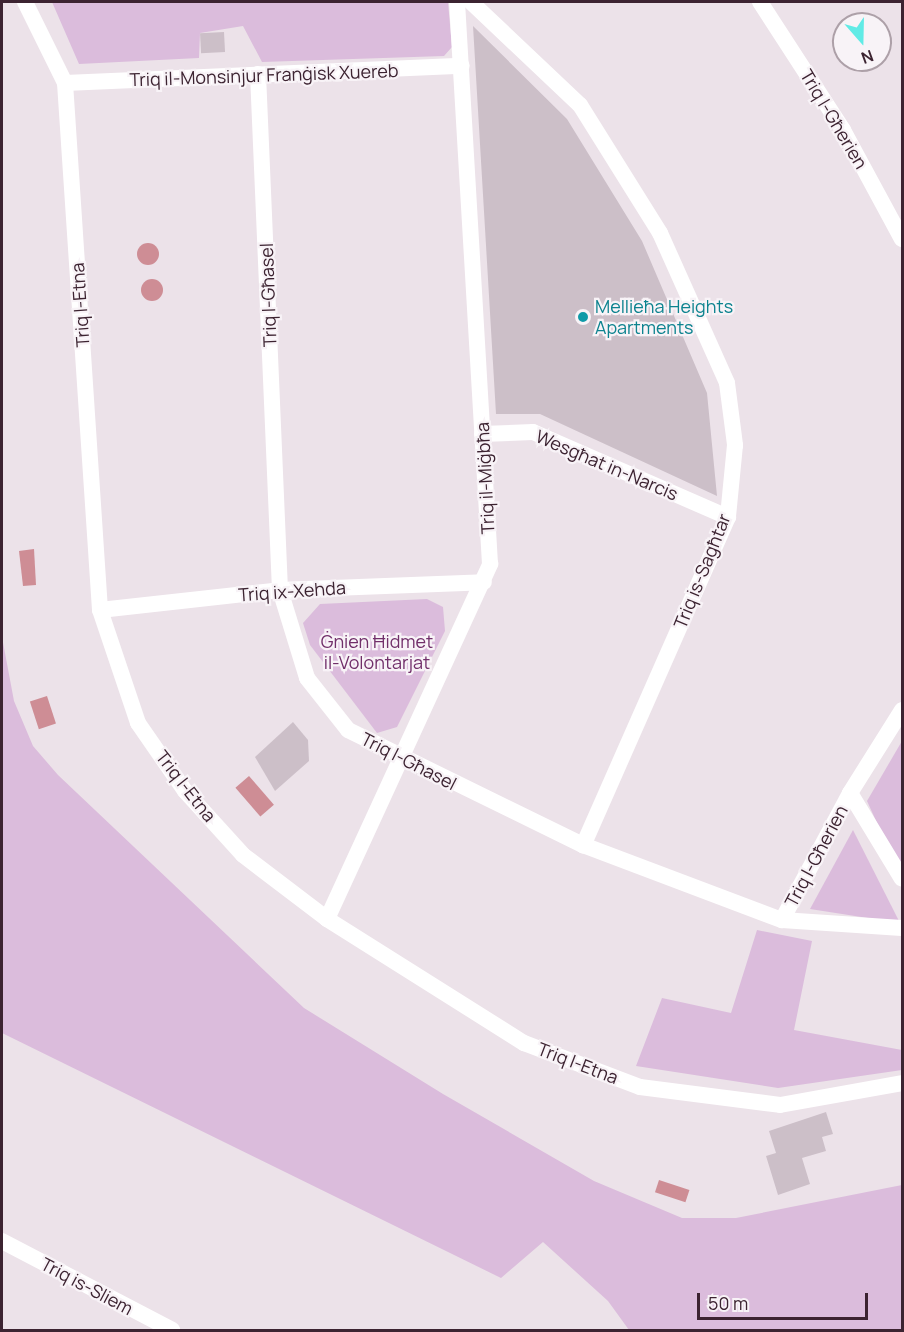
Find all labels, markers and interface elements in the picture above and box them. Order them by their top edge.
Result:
north arrow [832,12,892,72]
text: N [858,45,877,69]
street label: Triq il-Monsinjur Franġisk Xuereb [129,60,399,90]
street label: Triq l-Għerien [796,65,872,173]
street label: Triq l-Għasel [255,243,281,347]
street label: Triq l-Etna [66,262,94,348]
place label: Mellieħa Heights Apartments [595,296,733,338]
marker: Mellieħa Heights Apartments [576,310,590,324]
street label: Triq il-Miġbħa [471,421,499,535]
street label: Wesgħat in-Narcis [533,425,681,505]
street label: Triq is-Sagħtar [669,510,735,632]
street label: Triq ix-Xehda [238,576,346,606]
park label: Ġnien Ħidmet il-Volontarjat [321,631,433,674]
street label: Triq l-Għasel [358,728,460,794]
street label: Triq l-Etna [151,746,221,826]
street label: Triq l-Għerien [780,801,852,911]
street label: Triq l-Etna [535,1038,621,1088]
street label: Triq is-Sliem [37,1253,137,1319]
scale bar [700,1281,871,1319]
text: 50 m [708,1291,748,1315]

